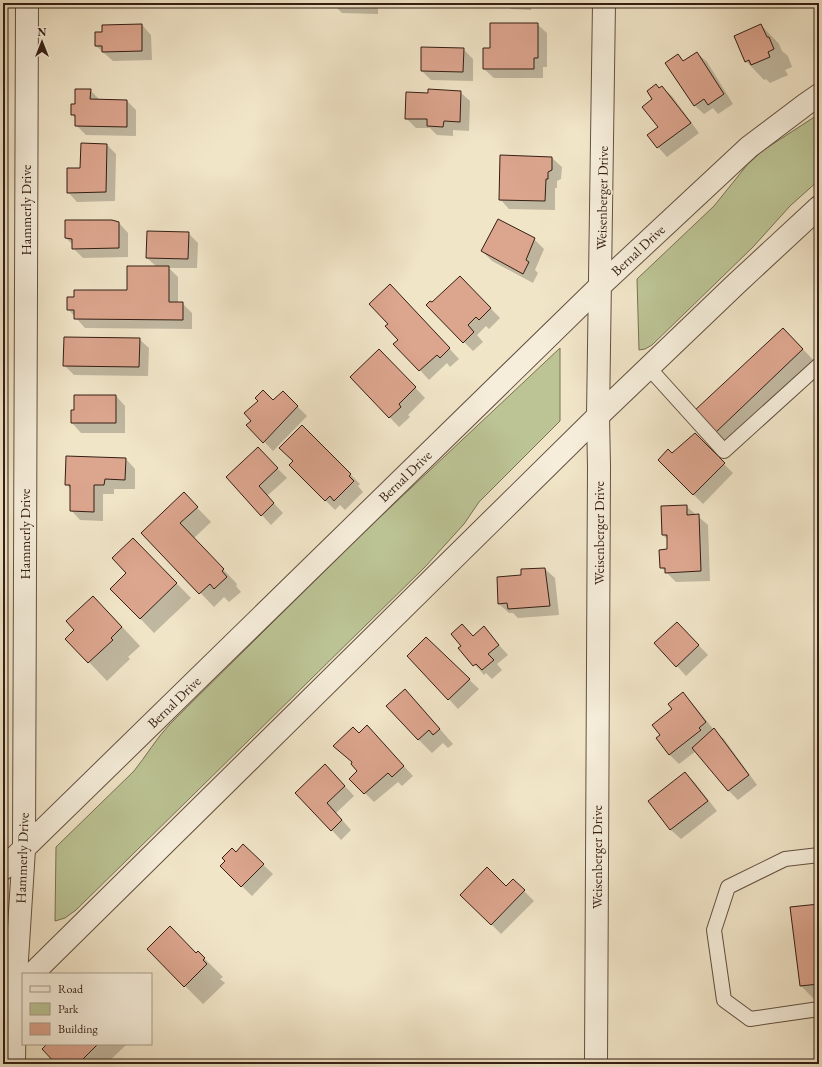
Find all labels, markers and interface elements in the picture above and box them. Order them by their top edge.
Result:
north arrow [22,22,62,62]
text: N [38,25,47,39]
street label: Weisenberger Drive [592,145,612,250]
street label: Hammerly Drive [17,164,35,256]
street label: Bernal Drive [607,220,669,280]
street label: Bernal Drive [375,446,436,506]
street label: Weisenberger Drive [590,480,608,585]
street label: Hammerly Drive [16,488,34,580]
street label: Bernal Drive [144,672,205,732]
street label: Weisenberger Drive [588,804,606,909]
street label: Hammerly Drive [11,812,33,904]
legend [22,973,152,1045]
text: Road [58,981,84,997]
text: Park [58,1001,79,1017]
text: Building [58,1021,99,1037]

